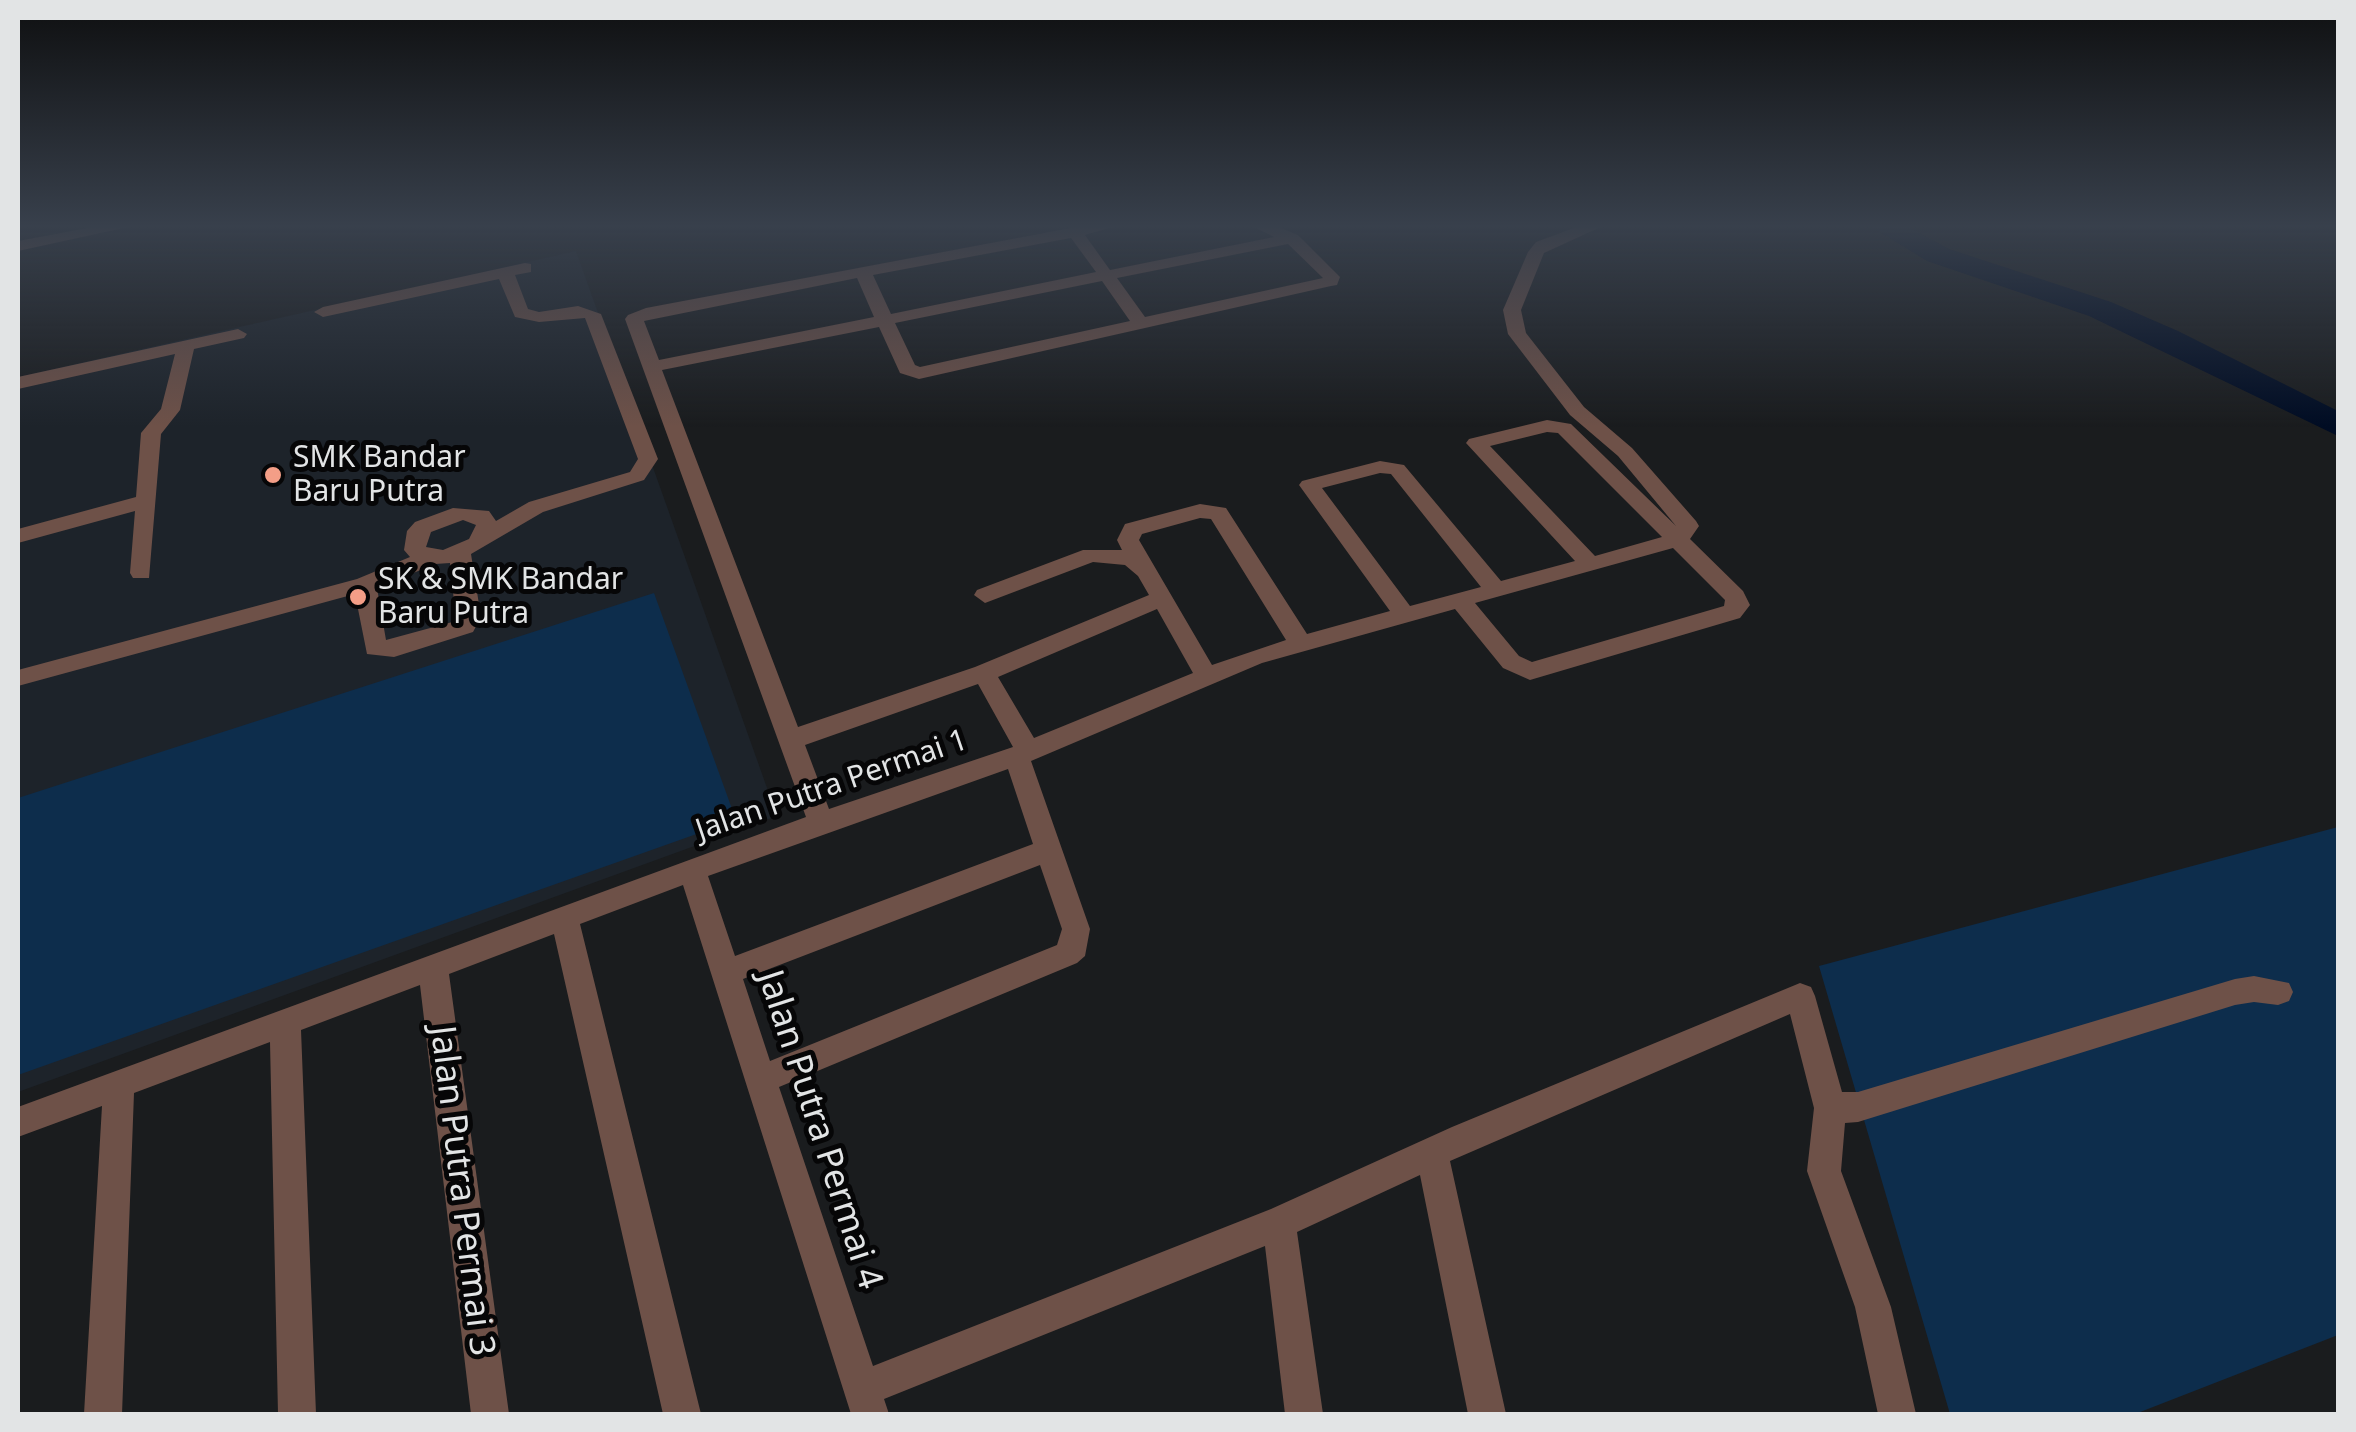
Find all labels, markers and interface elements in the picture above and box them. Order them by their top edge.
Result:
place label: SMK Bandar Baru Putra [293,440,466,510]
marker: SMK Bandar Baru Putra [262,464,284,486]
place label: SK & SMK Bandar Baru Putra [378,562,623,632]
marker: SK & SMK Bandar Baru Putra [347,586,369,608]
street label: Jalan Putra Permai 1 [691,723,973,849]
street label: Jalan Putra Permai 4 [748,965,890,1295]
street label: Jalan Putra Permai 3 [420,1023,502,1359]

